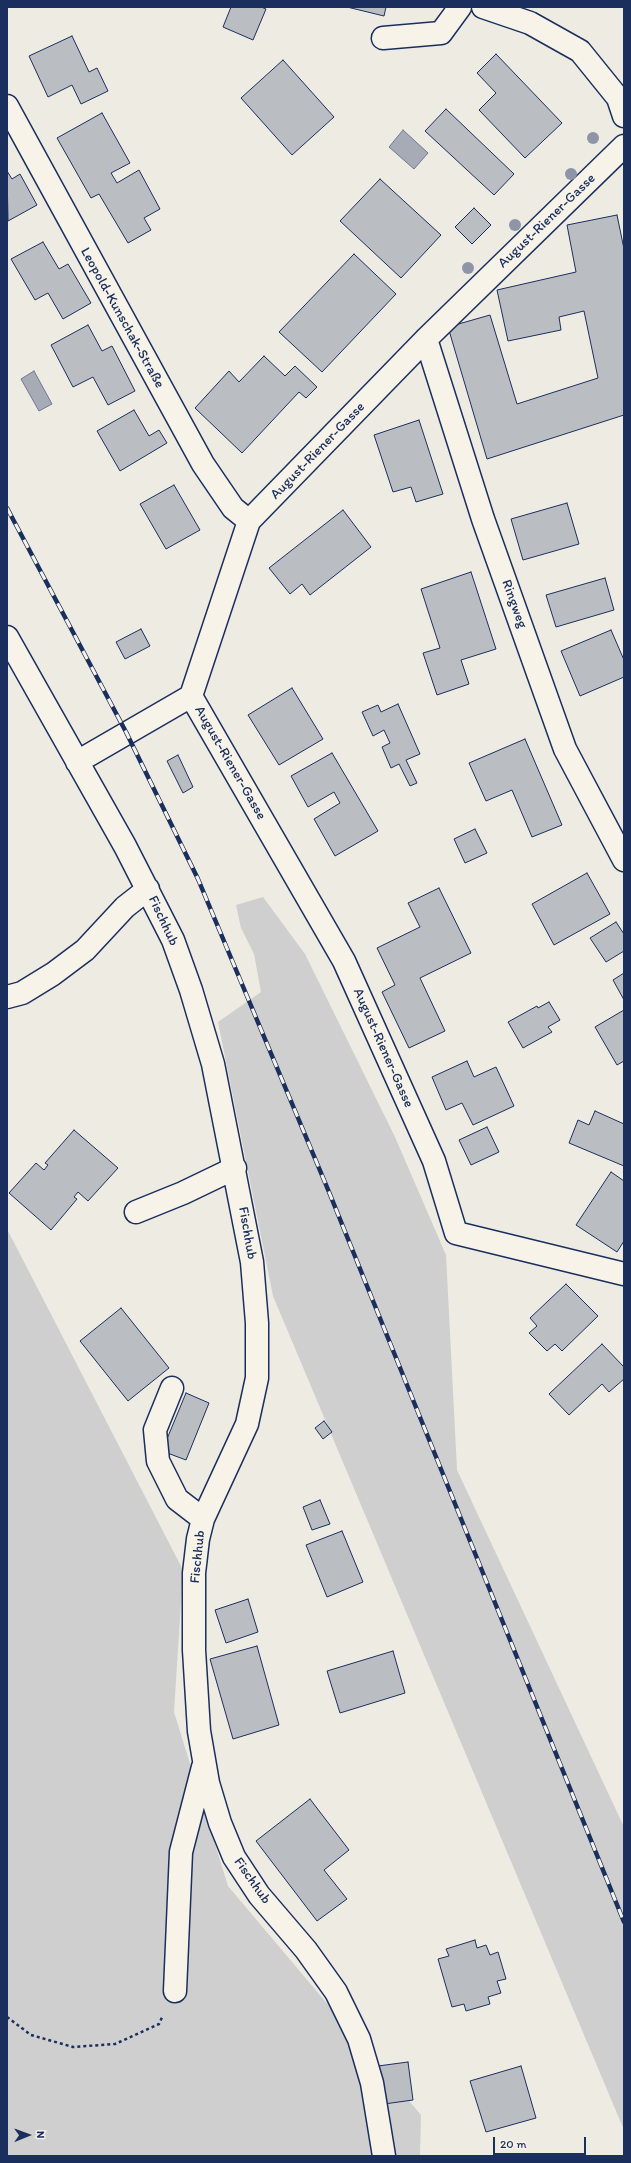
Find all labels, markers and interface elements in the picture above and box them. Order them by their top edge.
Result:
street label: August-Riener-Gasse [495,170,599,272]
street label: Leopold-Kunschak-Straße [76,245,168,391]
street label: August-Riener-Gasse [267,399,369,503]
street label: Ringweg [497,577,531,631]
street label: August-Riener-Gasse [191,703,269,823]
street label: Fischhub [144,893,182,949]
street label: August-Riener-Gasse [349,986,417,1110]
street label: Fischhub [234,1205,260,1261]
street label: Fischhub [187,1530,209,1584]
street label: Fischhub [230,1854,274,1908]
north arrow [8,2115,48,2155]
scale bar [495,2129,588,2155]
text: N [34,2131,47,2139]
text: 20 m [500,2137,527,2151]

